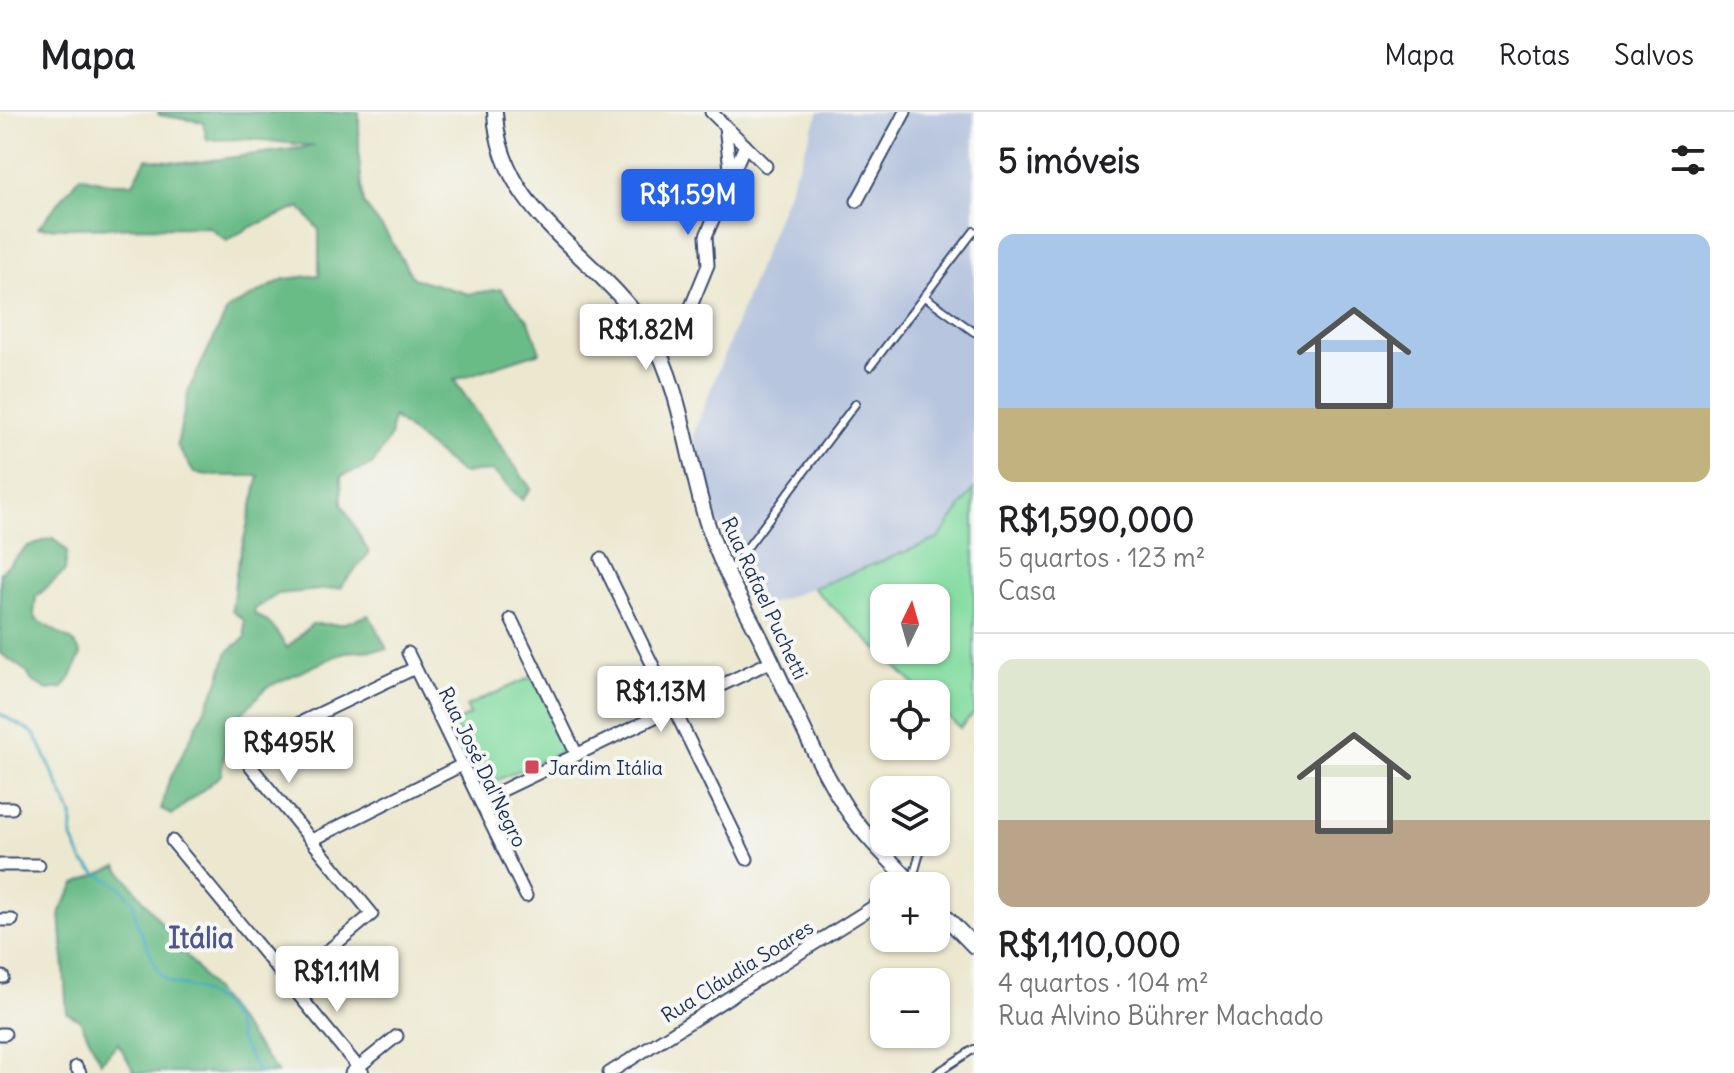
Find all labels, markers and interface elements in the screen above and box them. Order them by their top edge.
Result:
text: Mapa [40,32,136,79]
text: Mapa [1384,37,1455,73]
text: Rotas [1499,37,1570,73]
text: Salvos [1614,37,1694,73]
icon: filters [1666,138,1710,182]
text: 5 imóveis [998,139,1140,182]
pin: R$1.59M [614,169,762,237]
text: R$1.59M [639,178,737,211]
icon: home [1282,286,1426,430]
pin: R$1.82M [572,304,720,372]
text: R$1.82M [598,313,694,346]
text: R$1,590,000 [998,498,1194,541]
street label: Rua Rafael Puchetti [716,513,814,683]
text: 5 quartos · 123 m² [998,541,1205,574]
text: Casa [998,574,1056,607]
north arrow [870,584,950,664]
map controls [870,584,950,1048]
pin: R$1.13M [587,666,735,734]
text: R$1.13M [615,675,707,708]
button: locate [870,680,950,760]
street label: Rua José Dal'Negro [433,683,533,851]
icon: home [1282,711,1426,855]
pin: R$495K [224,717,354,785]
text: R$495K [243,726,335,759]
place label: Jardim Itália [548,755,663,780]
marker: Jardim Itália [523,758,541,776]
button: layers [870,776,950,856]
button: + [870,872,950,952]
street label: Rua Cláudia Soares [656,914,818,1028]
district label: Itália [168,920,234,956]
text: R$1,110,000 [998,923,1181,966]
pin: R$1.11M [263,946,411,1014]
text: R$1.11M [294,955,380,988]
text: 4 quartos · 104 m² [998,966,1209,999]
button: − [870,968,950,1048]
text: Rua Alvino Bührer Machado [998,999,1324,1032]

